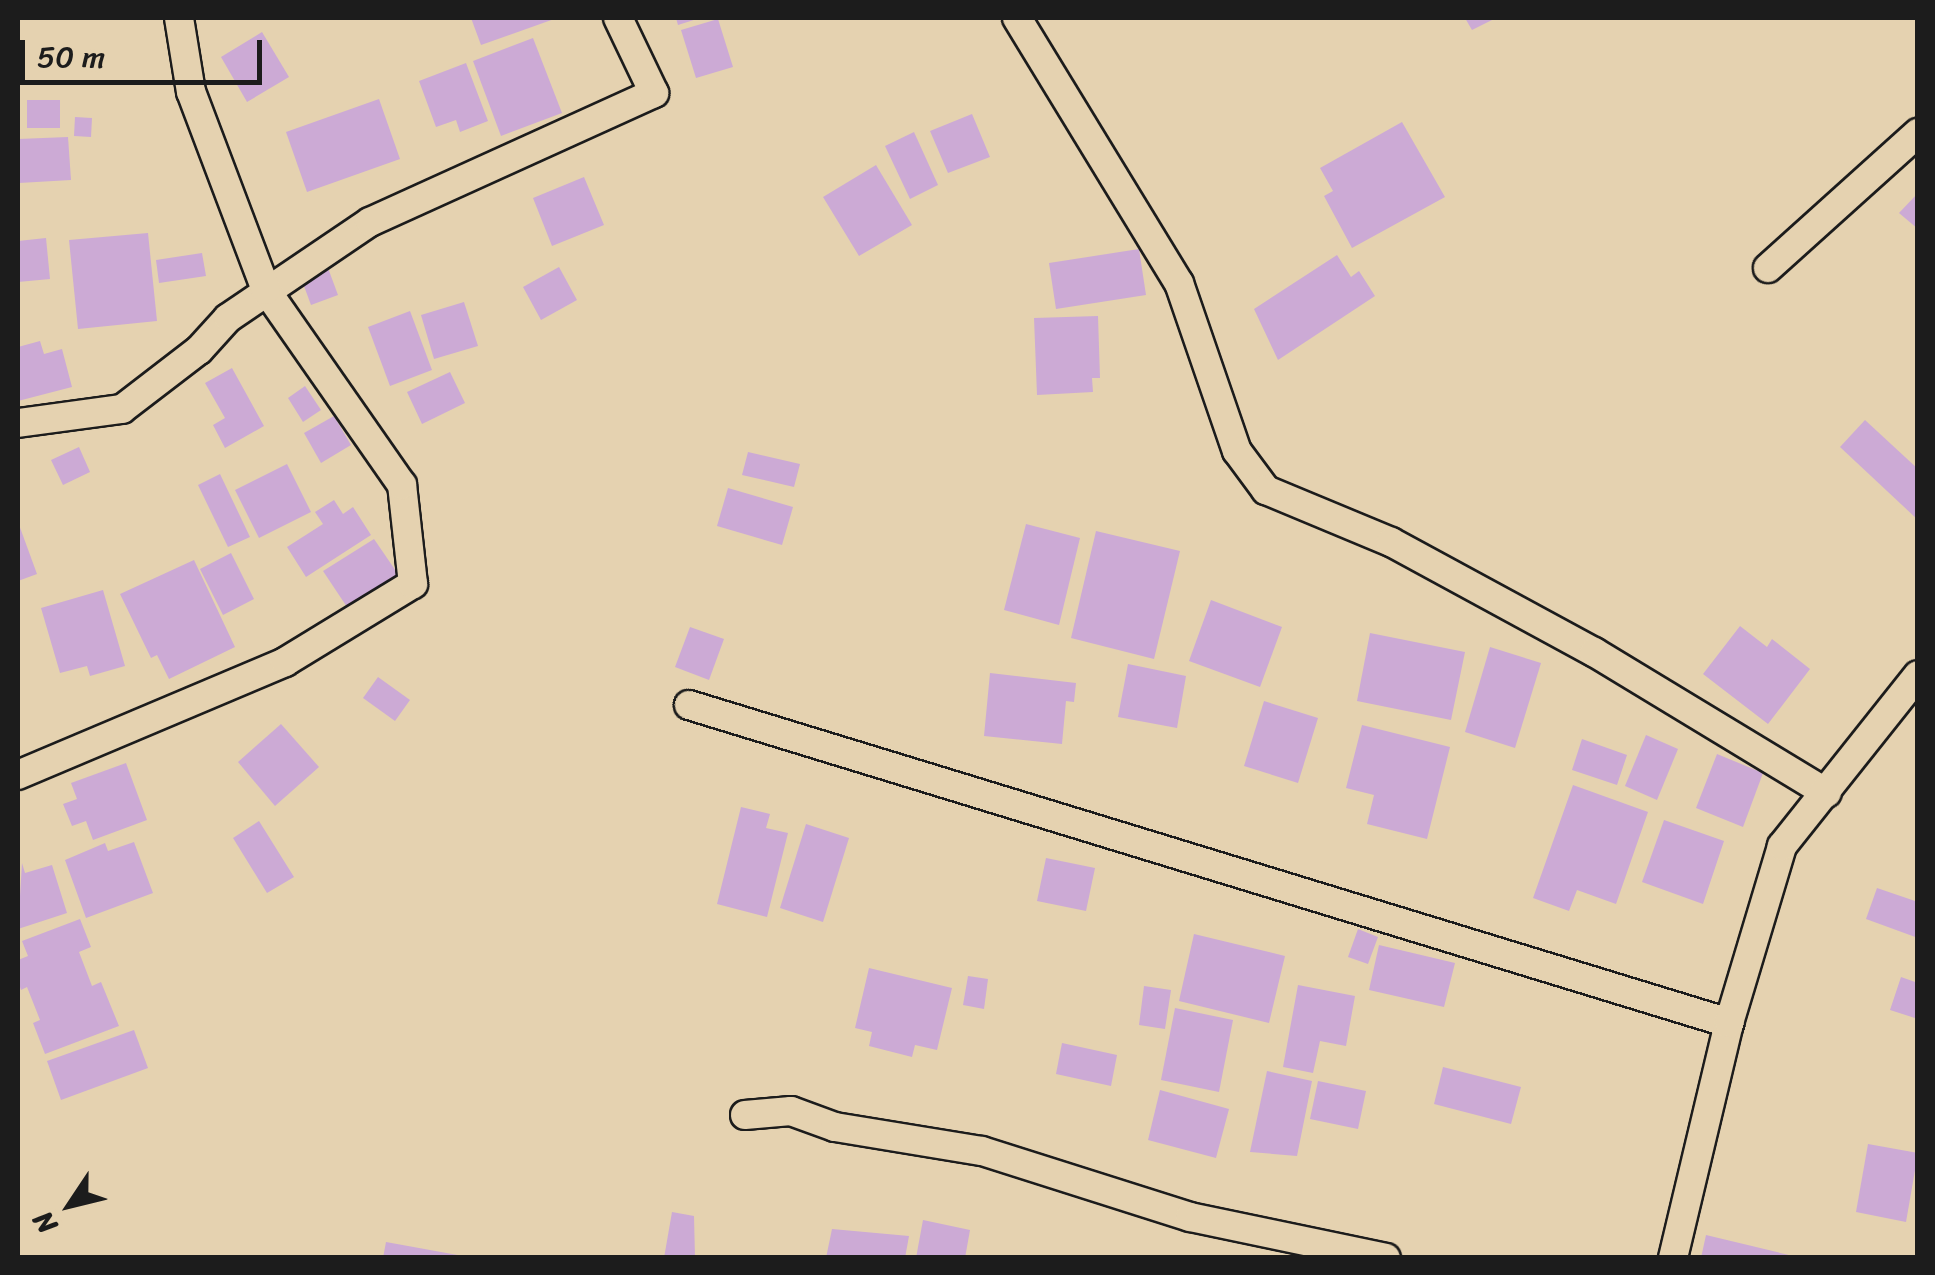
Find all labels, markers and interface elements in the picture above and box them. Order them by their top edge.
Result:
scale bar [25,20,268,82]
text: 50 m [37,30,105,84]
north arrow [20,1155,120,1255]
text: N [19,1200,71,1244]

